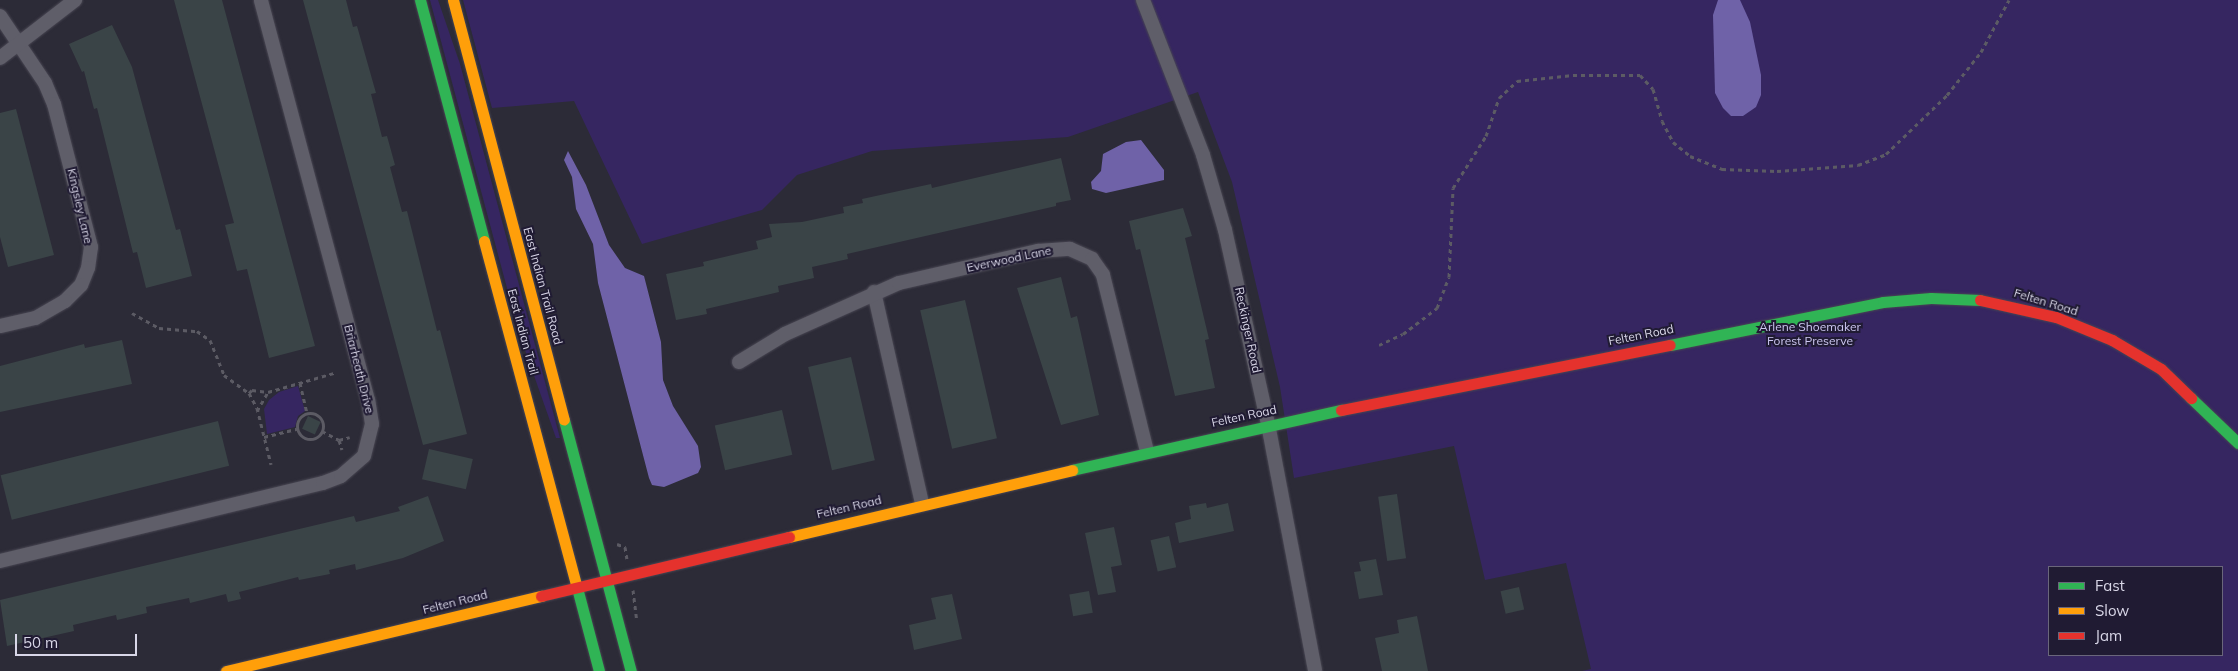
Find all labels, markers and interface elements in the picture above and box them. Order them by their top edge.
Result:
street label: Kingsley Lane [64,167,96,245]
street label: East Indian Trail Road [520,226,566,346]
street label: Everwood Lane [965,243,1053,275]
street label: Felten Road [2012,285,2080,319]
street label: Reckinger Road [1232,286,1264,374]
street label: East Indian Trail [505,287,541,377]
park label: Arlene Shoemaker Forest Preserve [1759,320,1861,348]
street label: Felten Road [1607,322,1675,348]
street label: Briarheath Drive [341,323,377,415]
street label: Felten Road [1210,402,1278,430]
street label: Felten Road [815,493,883,521]
legend [2048,566,2223,656]
text: Fast [2095,576,2125,595]
street label: Felten Road [421,587,489,617]
text: Slow [2095,601,2129,620]
scale bar [18,624,140,656]
text: Jam [2095,626,2122,645]
text: 50 m [23,633,58,652]

